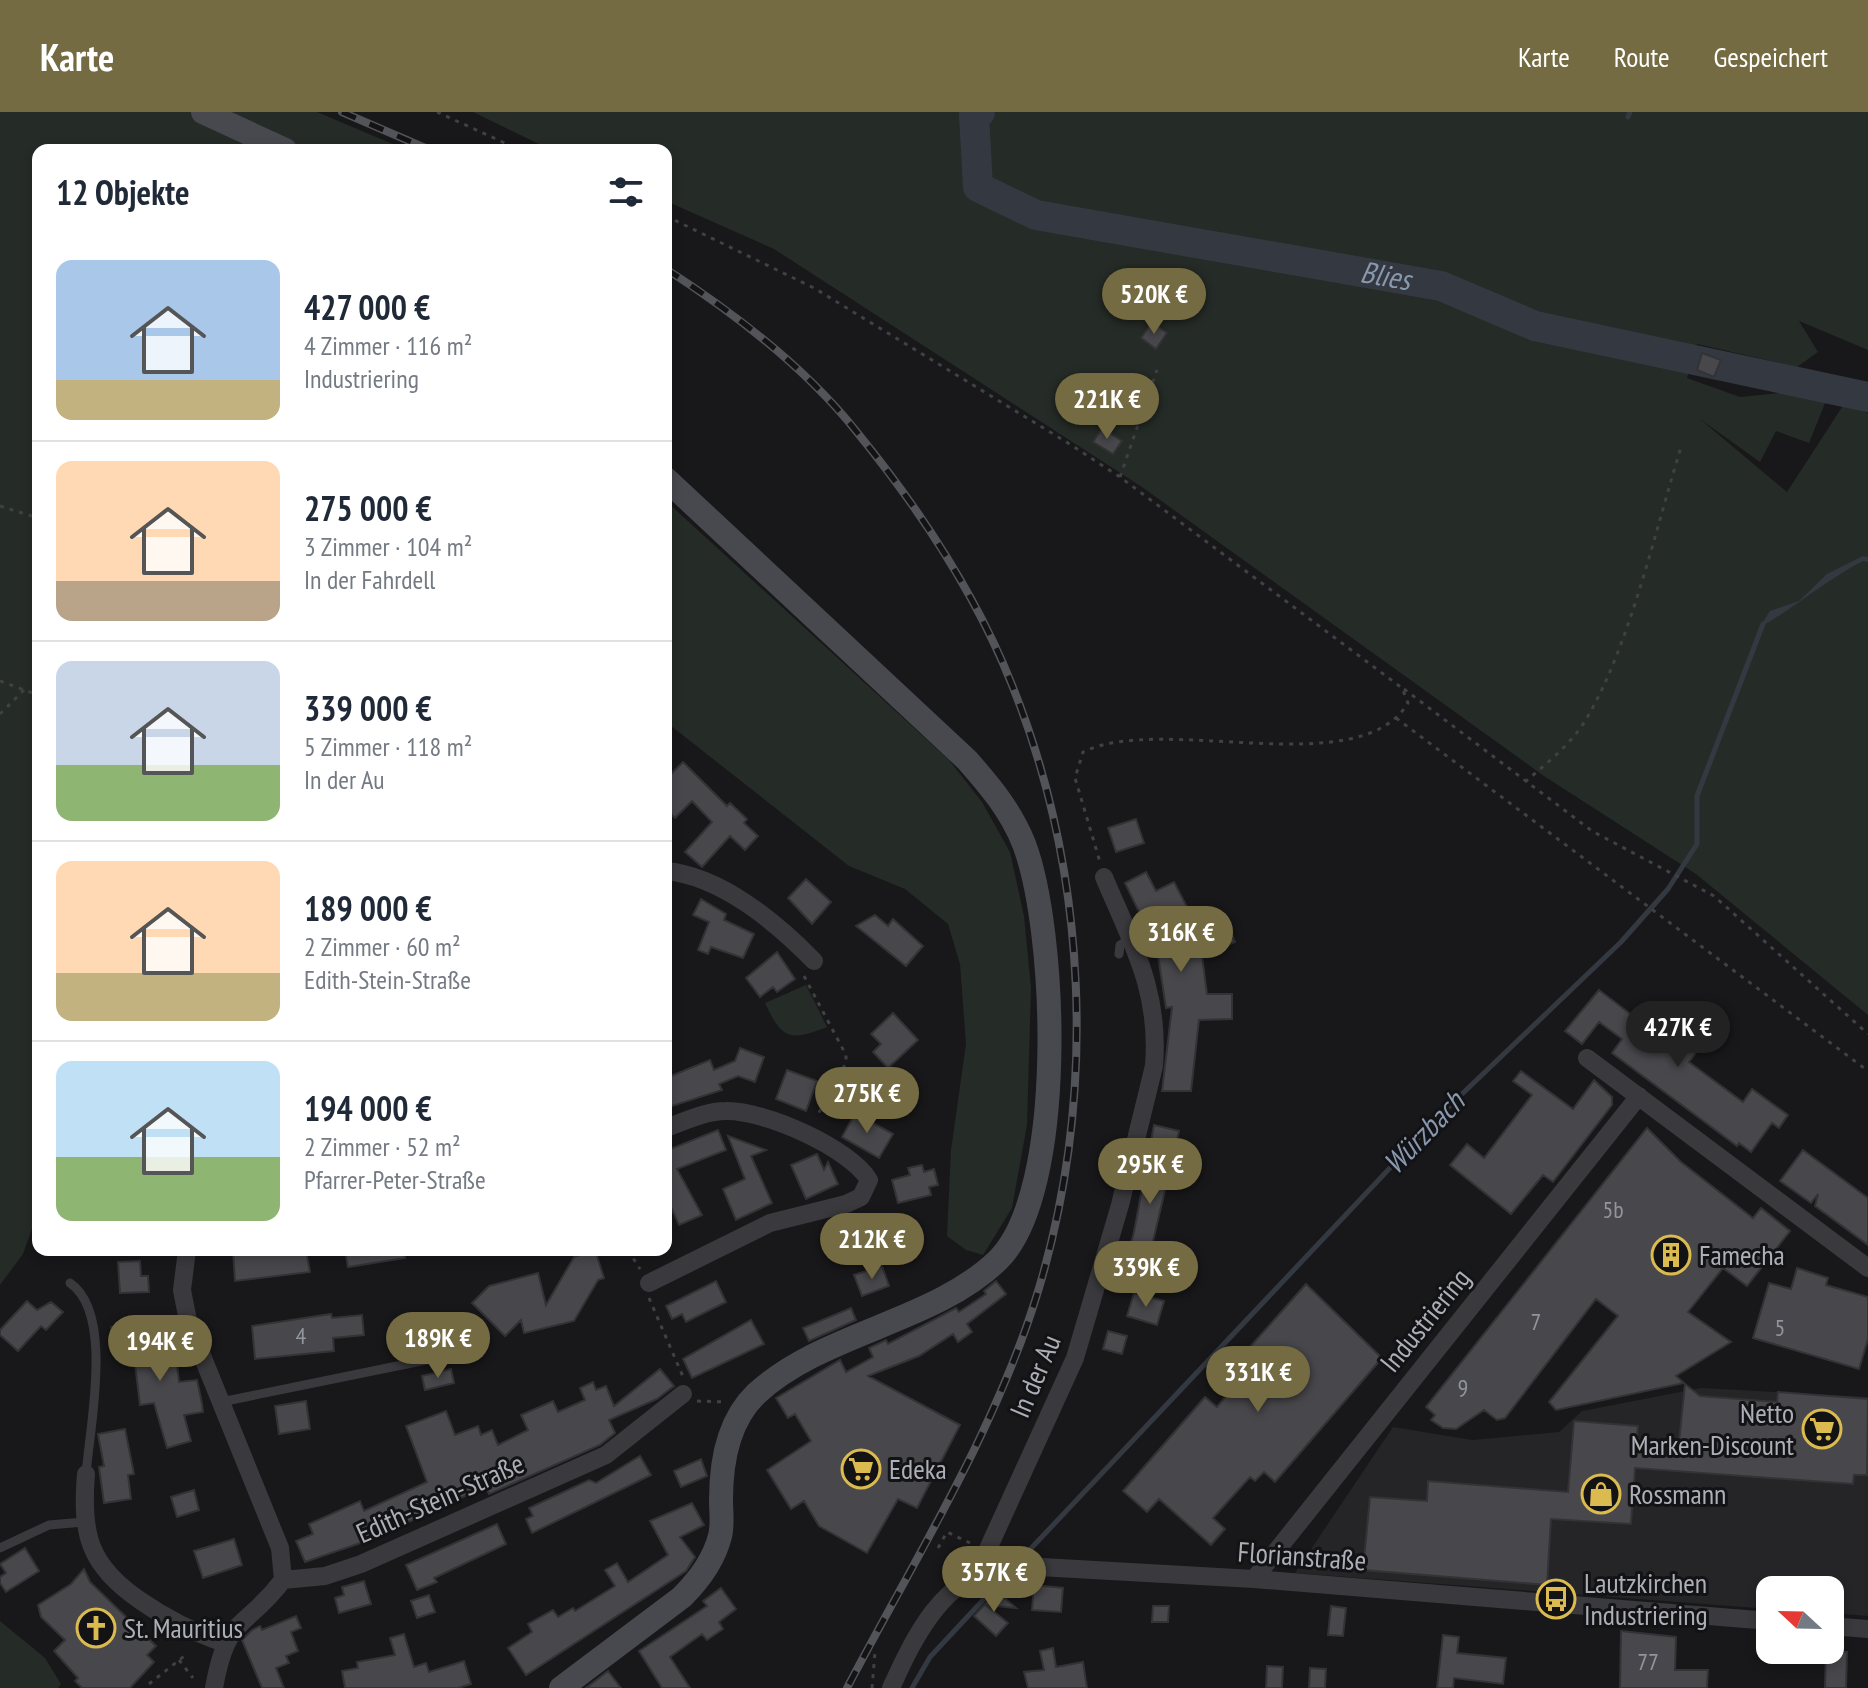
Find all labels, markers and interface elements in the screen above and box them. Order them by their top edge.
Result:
text: Karte [40,32,114,81]
text: Karte [1518,38,1570,75]
text: Route [1614,38,1669,75]
text: Gespeichert [1713,38,1828,75]
text: 12 Objekte [56,170,190,214]
icon: filters [604,170,648,214]
water label: Blies [1358,251,1417,299]
pin: 520K € [1089,268,1219,336]
text: 520K € [1120,277,1188,310]
text: 427 000 € [304,285,430,329]
icon: home [120,292,216,388]
text: 4 Zimmer · 116 m² [304,329,472,362]
text: Industriering [304,362,419,395]
pin: 221K € [1042,373,1172,441]
text: 221K € [1073,382,1141,415]
text: 275 000 € [304,486,432,530]
icon: home [120,493,216,589]
text: 3 Zimmer · 104 m² [304,530,472,563]
text: In der Fahrdell [304,563,435,596]
text: 339 000 € [304,686,432,730]
icon: home [120,693,216,789]
text: 5 Zimmer · 118 m² [304,730,472,763]
text: In der Au [304,763,385,796]
text: 189 000 € [304,886,432,930]
icon: home [120,893,216,989]
pin: 316K € [1116,906,1246,974]
text: 316K € [1147,915,1215,948]
text: 2 Zimmer · 60 m² [304,930,461,963]
text: Edith-Stein-Straße [304,963,471,996]
pin: 427K € [1613,1001,1743,1069]
text: 427K € [1644,1010,1712,1043]
pin: 275K € [802,1067,932,1135]
text: 275K € [833,1076,901,1109]
water label: Würzbach [1374,1081,1473,1182]
text: 194 000 € [304,1086,432,1130]
icon: home [120,1093,216,1189]
text: 2 Zimmer · 52 m² [304,1130,461,1163]
pin: 295K € [1085,1138,1215,1206]
text: 295K € [1116,1147,1184,1180]
text: Pfarrer-Peter-Straße [304,1163,486,1196]
house number: 5b [1602,1194,1624,1225]
pin: 212K € [807,1213,937,1281]
text: 212K € [838,1222,906,1255]
building icon: Famecha [1650,1234,1692,1276]
place label: Famecha [1699,1236,1785,1273]
pin: 339K € [1081,1241,1211,1309]
text: 339K € [1112,1250,1180,1283]
street label: Industriering [1371,1260,1478,1379]
house number: 7 [1531,1306,1541,1337]
pin: 189K € [373,1312,503,1380]
house number: 5 [1775,1312,1785,1343]
pin: 194K € [95,1315,225,1383]
house number: 4 [296,1320,307,1351]
text: 189K € [404,1321,472,1354]
text: 194K € [126,1324,194,1357]
street label: In der Au [1001,1329,1069,1423]
pin: 331K € [1193,1346,1323,1414]
text: 331K € [1224,1355,1292,1388]
house number: 9 [1458,1372,1468,1403]
place label: Netto Marken-Discount [1631,1394,1794,1463]
supermarket icon: Netto Marken-Discount [1801,1408,1843,1450]
street label: Edith-Stein-Straße [350,1444,529,1551]
supermarket icon: Edeka [840,1448,882,1490]
place label: Edeka [889,1450,947,1487]
shop icon: Rossmann [1580,1473,1622,1515]
place label: Rossmann [1629,1475,1726,1512]
street label: Florianstraße [1237,1533,1368,1578]
pin: 357K € [929,1546,1059,1614]
text: 357K € [960,1555,1028,1588]
place label: Lautzkirchen Industriering [1584,1564,1708,1633]
north arrow [1756,1576,1844,1664]
map controls [1756,1576,1844,1664]
bus stop icon: Lautzkirchen Industriering [1535,1578,1577,1620]
church icon: St. Mauritius [75,1607,117,1649]
place label: St. Mauritius [124,1609,243,1646]
house number: 77 [1637,1646,1659,1677]

